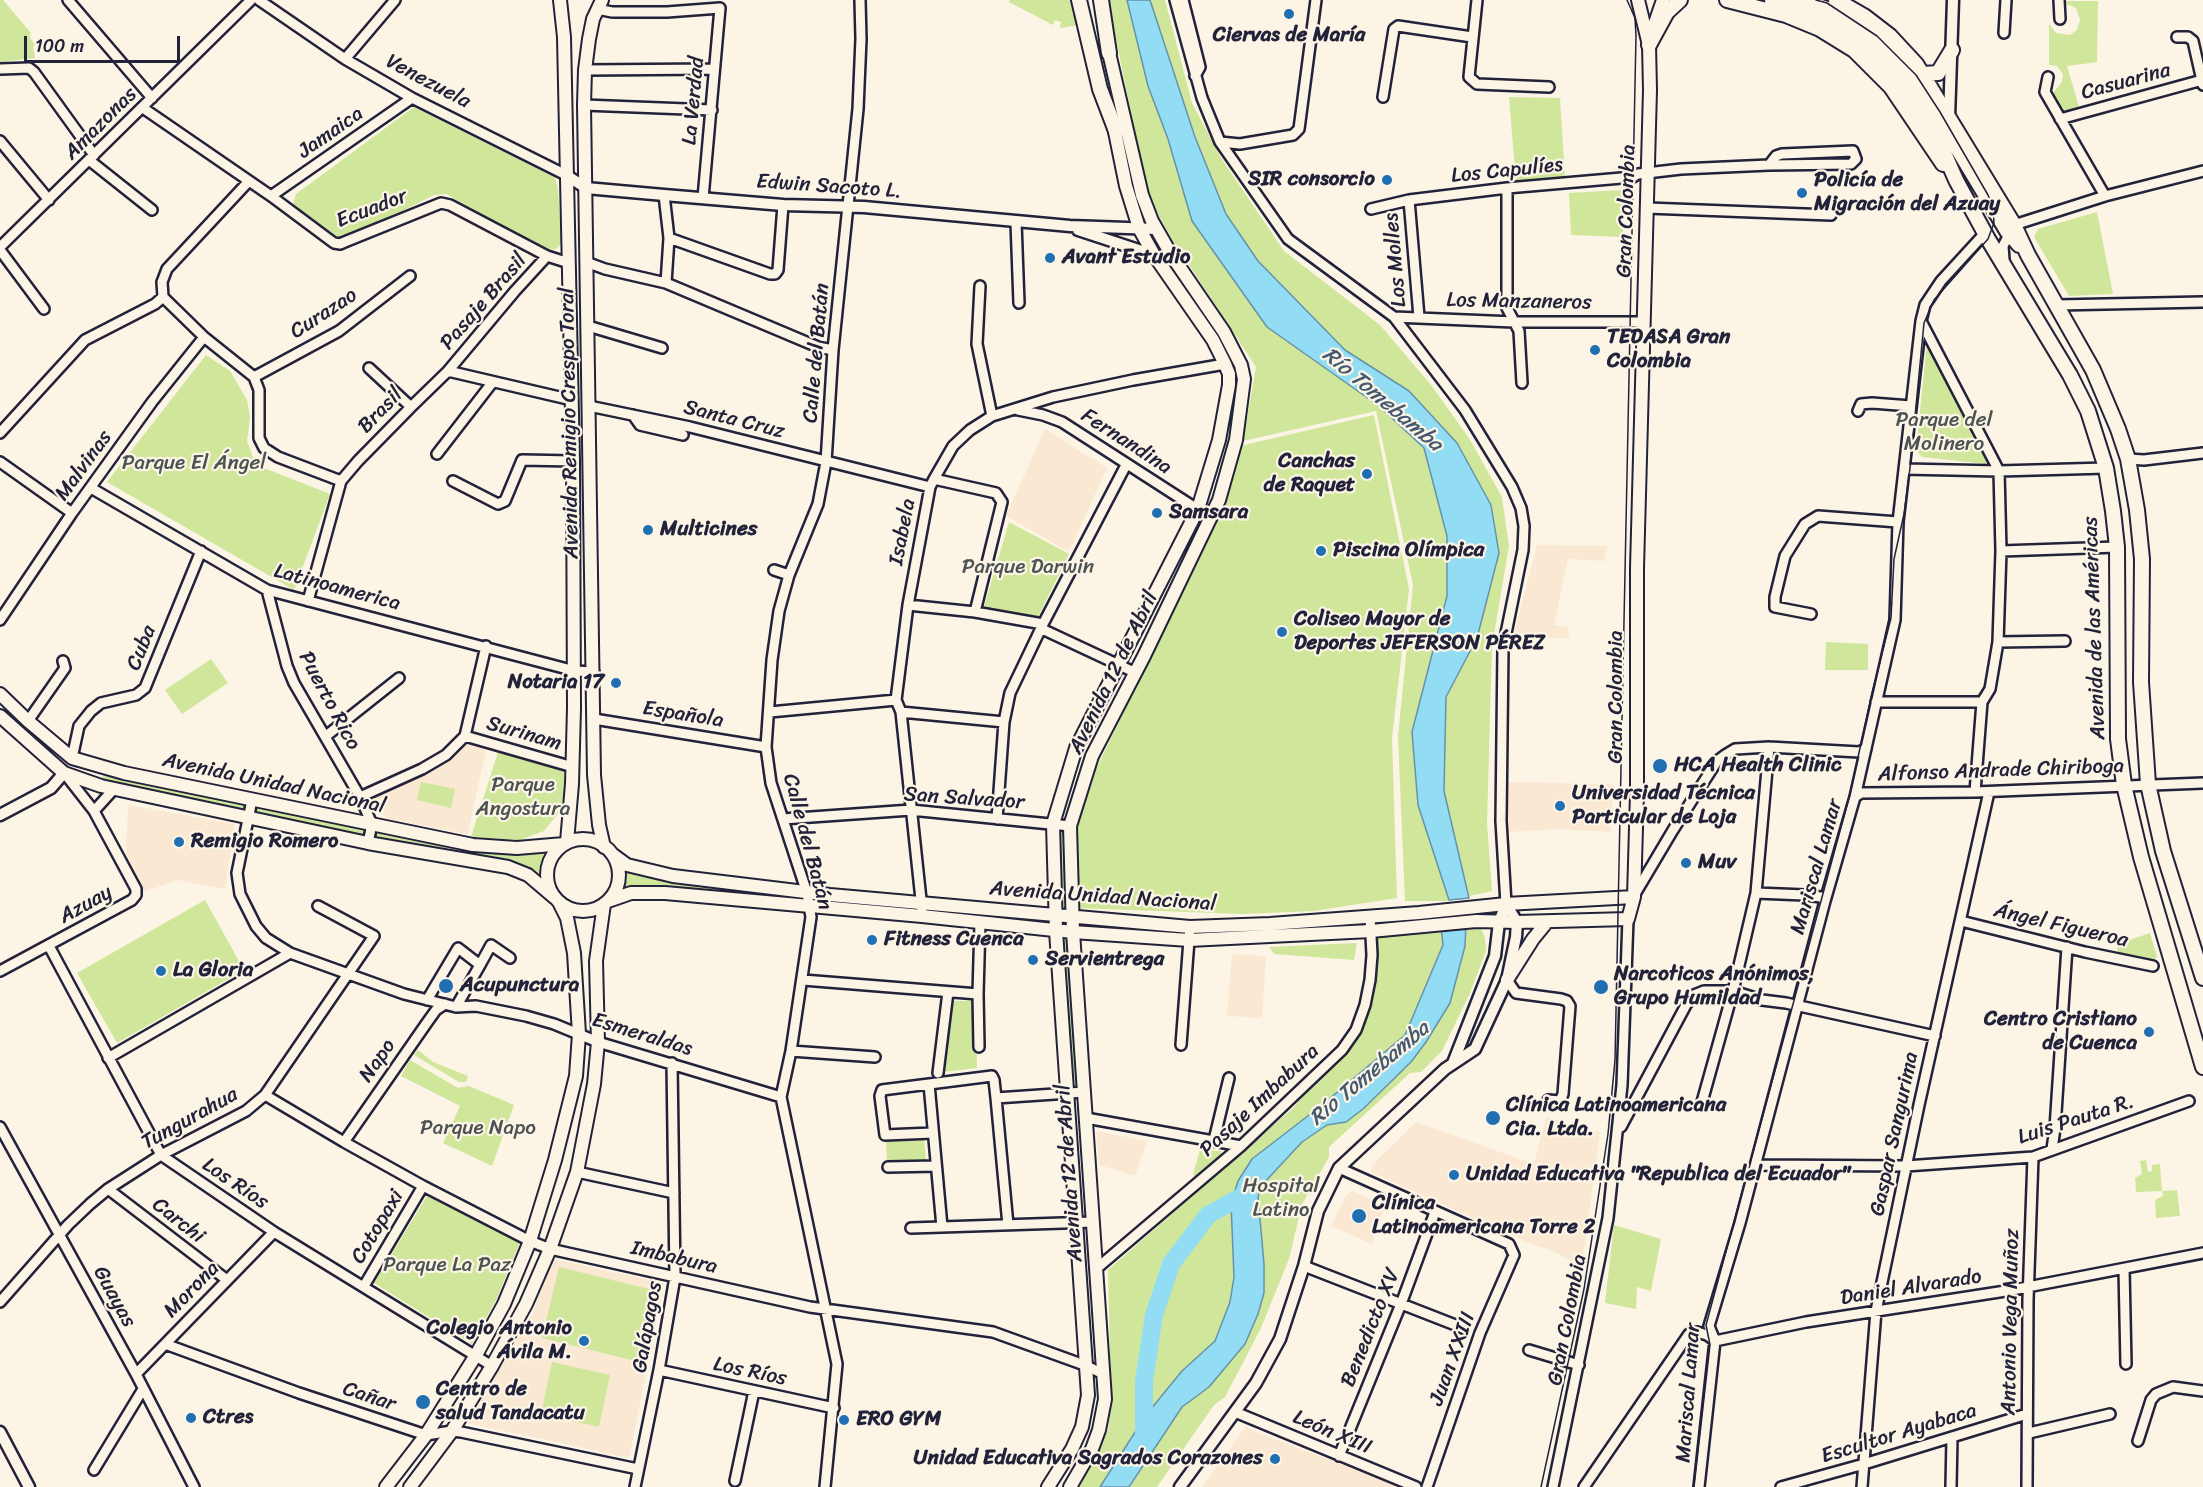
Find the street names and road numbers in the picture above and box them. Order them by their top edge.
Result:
street label: Venezuela [381,49,475,115]
street label: La Verdad [678,56,710,146]
street label: Casuarina [2079,58,2173,106]
street label: Amazonas [59,82,143,166]
street label: Jamaica [294,101,368,165]
street label: Gran Colombia [1612,144,1642,278]
street label: Los Capulíes [1450,153,1564,189]
street label: Edwin Sacoto L. [755,169,903,205]
street label: Ecuador [333,184,411,234]
street label: Los Molles [1379,212,1413,308]
street label: Pasaje Brasil [435,249,533,355]
street label: Calle del Batán [798,282,836,424]
street label: Curazao [286,283,362,345]
street label: Avenida Remigio Crespo Toral [555,287,585,559]
street label: Los Manzaneros [1446,288,1592,316]
street label: Brasil [353,383,409,439]
street label: Santa Cruz [681,395,787,445]
street label: Fernandina [1076,403,1176,481]
street label: Malvinas [50,426,118,506]
street label: Isabela [884,497,922,567]
street label: Avenida de las Américas [2079,516,2111,740]
street label: Latinoamerica [271,559,403,617]
street label: Avenida 12 de Abril [1064,587,1164,759]
street label: Cuba [122,622,162,674]
street label: Gran Colombia [1604,630,1630,764]
street label: Puerto Rico [292,647,366,755]
street label: Española [641,696,725,734]
street label: Surinam [484,711,564,757]
street label: Avenida Unidad Nacional [160,748,388,820]
street label: Alfonso Andrade Chiriboga [1877,754,2125,788]
street label: Calle del Batán [777,771,837,913]
street label: San Salvador [903,782,1025,816]
street label: Mariscal Lamar [1786,796,1848,938]
street label: Avenida Unidad Nacional [989,877,1217,917]
street label: Azuay [55,880,117,930]
street label: Ángel Figueroa [1991,898,2131,954]
street label: Esmeraldas [589,1008,695,1062]
street label: Napo [354,1035,402,1087]
street label: Pasaje Imbabura [1195,1039,1325,1163]
street label: Gaspar Sangurima [1865,1050,1925,1218]
street label: Tungurahua [137,1082,243,1156]
street label: Avenida 12 de Abril [1051,1083,1089,1263]
street label: Luis Pauta R. [2015,1089,2137,1151]
street label: Los Ríos [197,1153,273,1215]
street label: Cotopaxi [346,1185,410,1269]
street label: Carchi [147,1193,209,1249]
street label: Antonio Vega Muñoz [1997,1229,2025,1415]
street label: Imbabura [628,1236,720,1280]
street label: Gran Colombia [1543,1252,1593,1388]
street label: Morona [159,1256,225,1324]
street label: Guayas [87,1262,141,1332]
street label: Daniel Alvarado [1839,1264,1983,1312]
street label: Benedicto XV [1336,1265,1406,1391]
street label: Galápagos [628,1279,668,1375]
street label: Juan XXIII [1425,1309,1481,1409]
street label: Mariscal Lamar [1672,1322,1706,1464]
street label: Los Ríos [711,1352,789,1392]
street label: Cañar [339,1377,399,1417]
street label: Escultor Ayabaca [1818,1398,1980,1470]
street label: León XIII [1289,1405,1375,1461]

